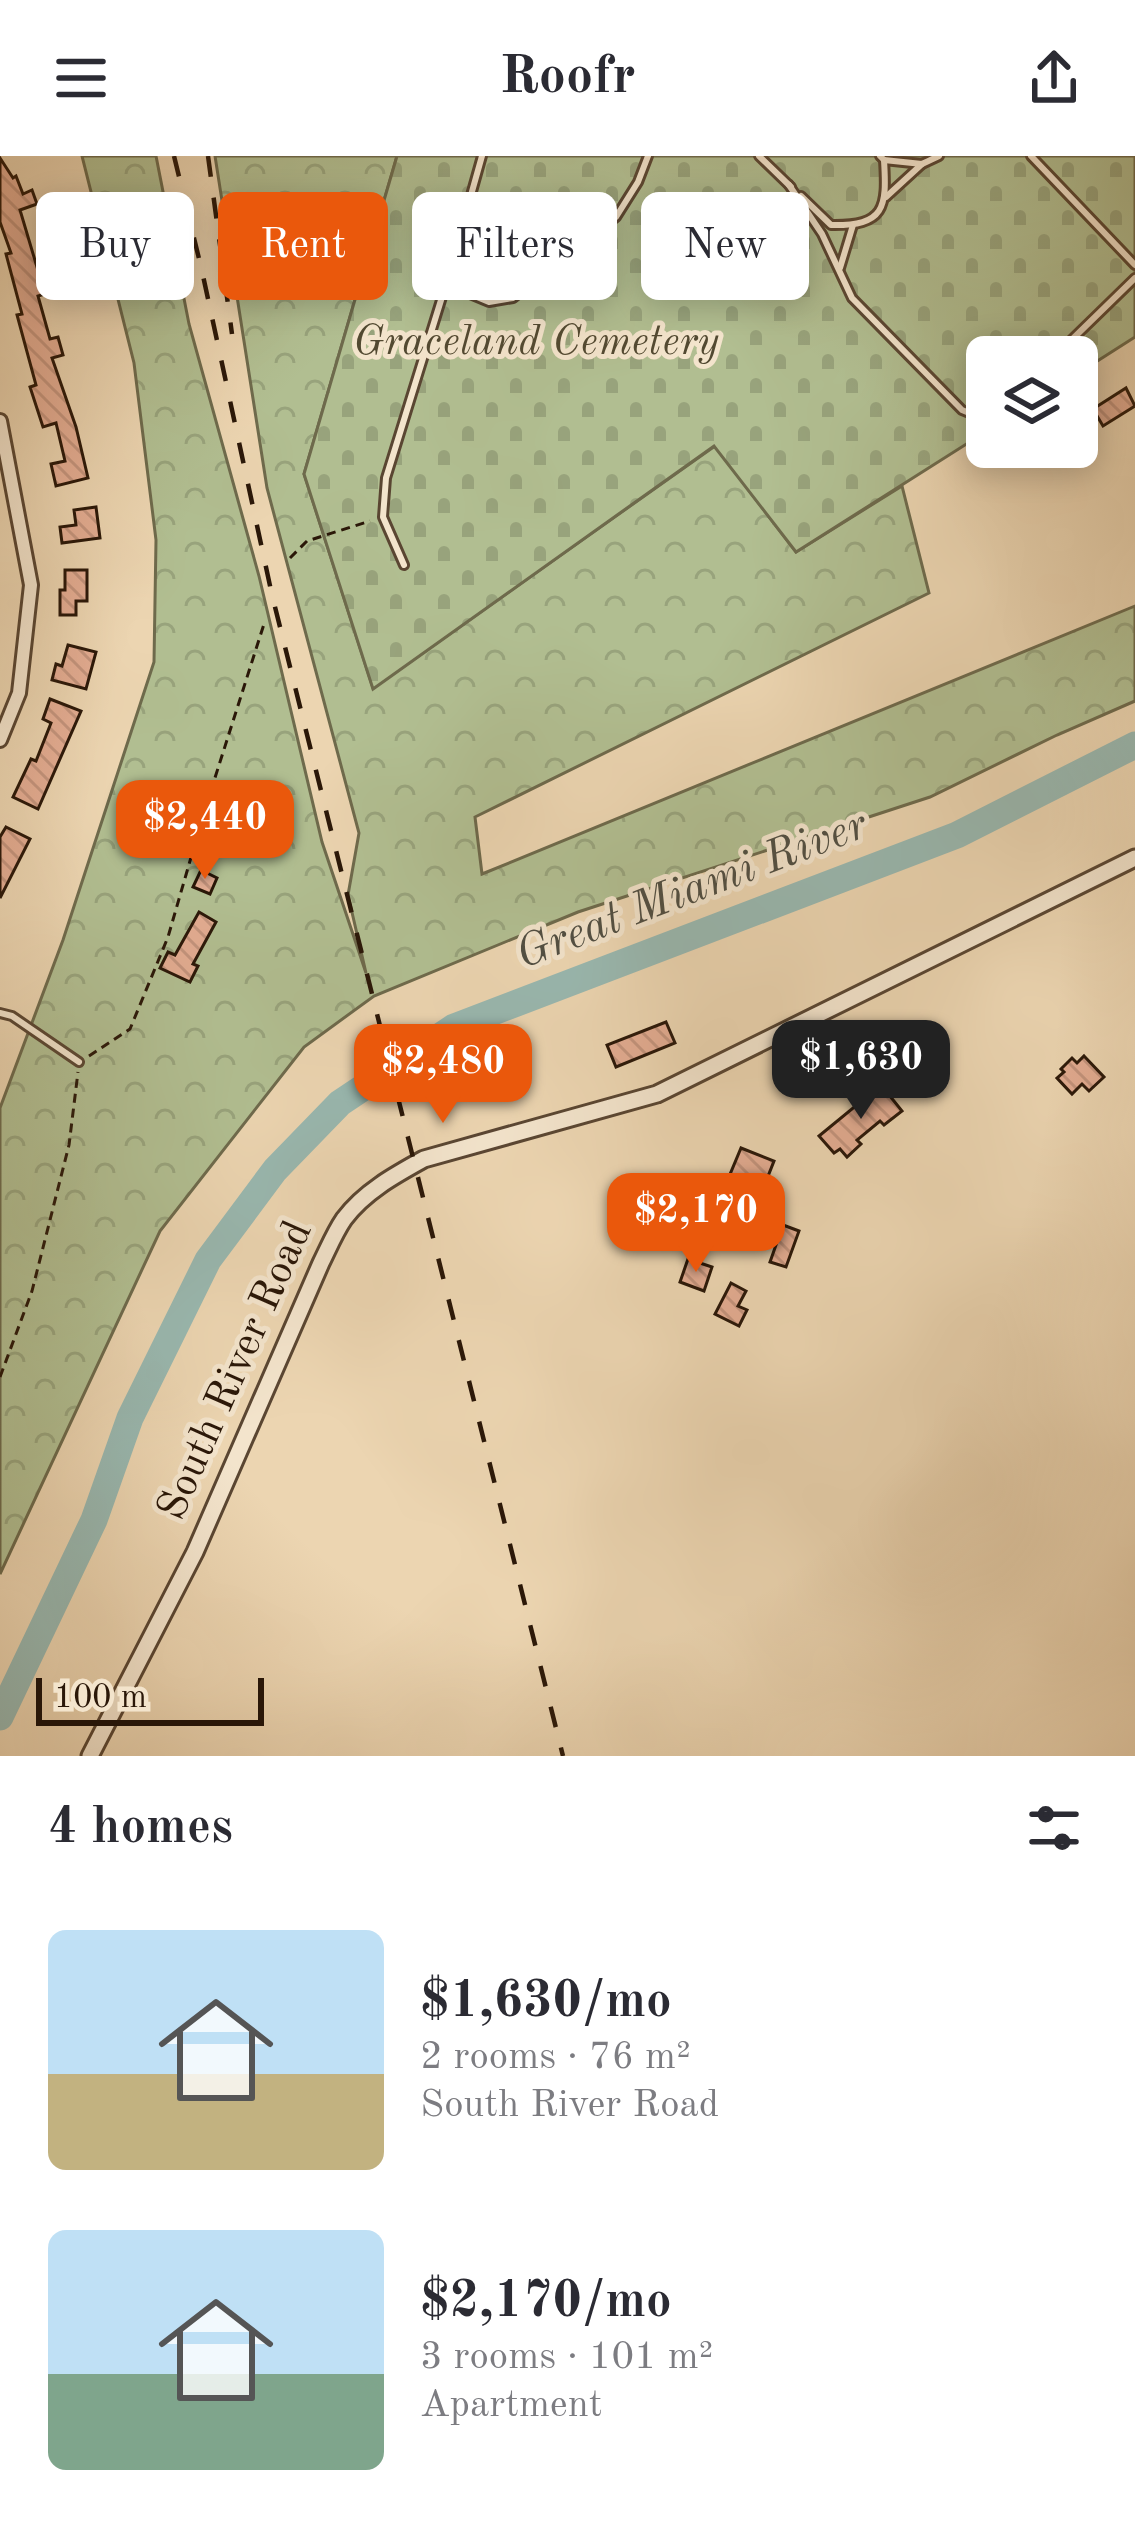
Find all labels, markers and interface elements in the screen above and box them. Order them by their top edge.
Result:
icon: menu [48,45,114,111]
icon: share [1021,45,1087,111]
text: Roofr [499,51,636,105]
chip: Buy [36,192,194,300]
chip: Rent [218,192,388,300]
chip: Filters [412,192,617,300]
chip: New [641,192,809,300]
park label: Graceland Cemetery [353,322,720,364]
map controls [966,336,1098,468]
button: layers [966,336,1098,468]
pin: $2,440 [107,780,303,882]
text: $2,440 [143,799,267,838]
water label: Great Miami River [510,802,875,979]
pin: $1,630 [763,1020,959,1122]
pin: $2,480 [345,1024,541,1126]
text: $1,630 [799,1039,923,1078]
text: $2,480 [381,1043,505,1082]
pin: $2,170 [598,1173,794,1275]
text: $2,170 [634,1192,758,1231]
street label: South River Road [151,1215,321,1527]
scale bar [36,1672,264,1725]
text: 100 m [54,1682,147,1715]
icon: filters [1021,1795,1087,1861]
text: 4 homes [48,1803,233,1854]
text: $1,630/mo [420,1977,672,2028]
icon: home [144,1978,288,2122]
text: 2 rooms · 76 m² [420,2038,691,2077]
text: South River Road [420,2086,719,2125]
text: $2,170/mo [420,2277,672,2328]
icon: home [144,2278,288,2422]
text: 3 rooms · 101 m² [420,2338,713,2377]
text: Apartment [420,2386,603,2425]

